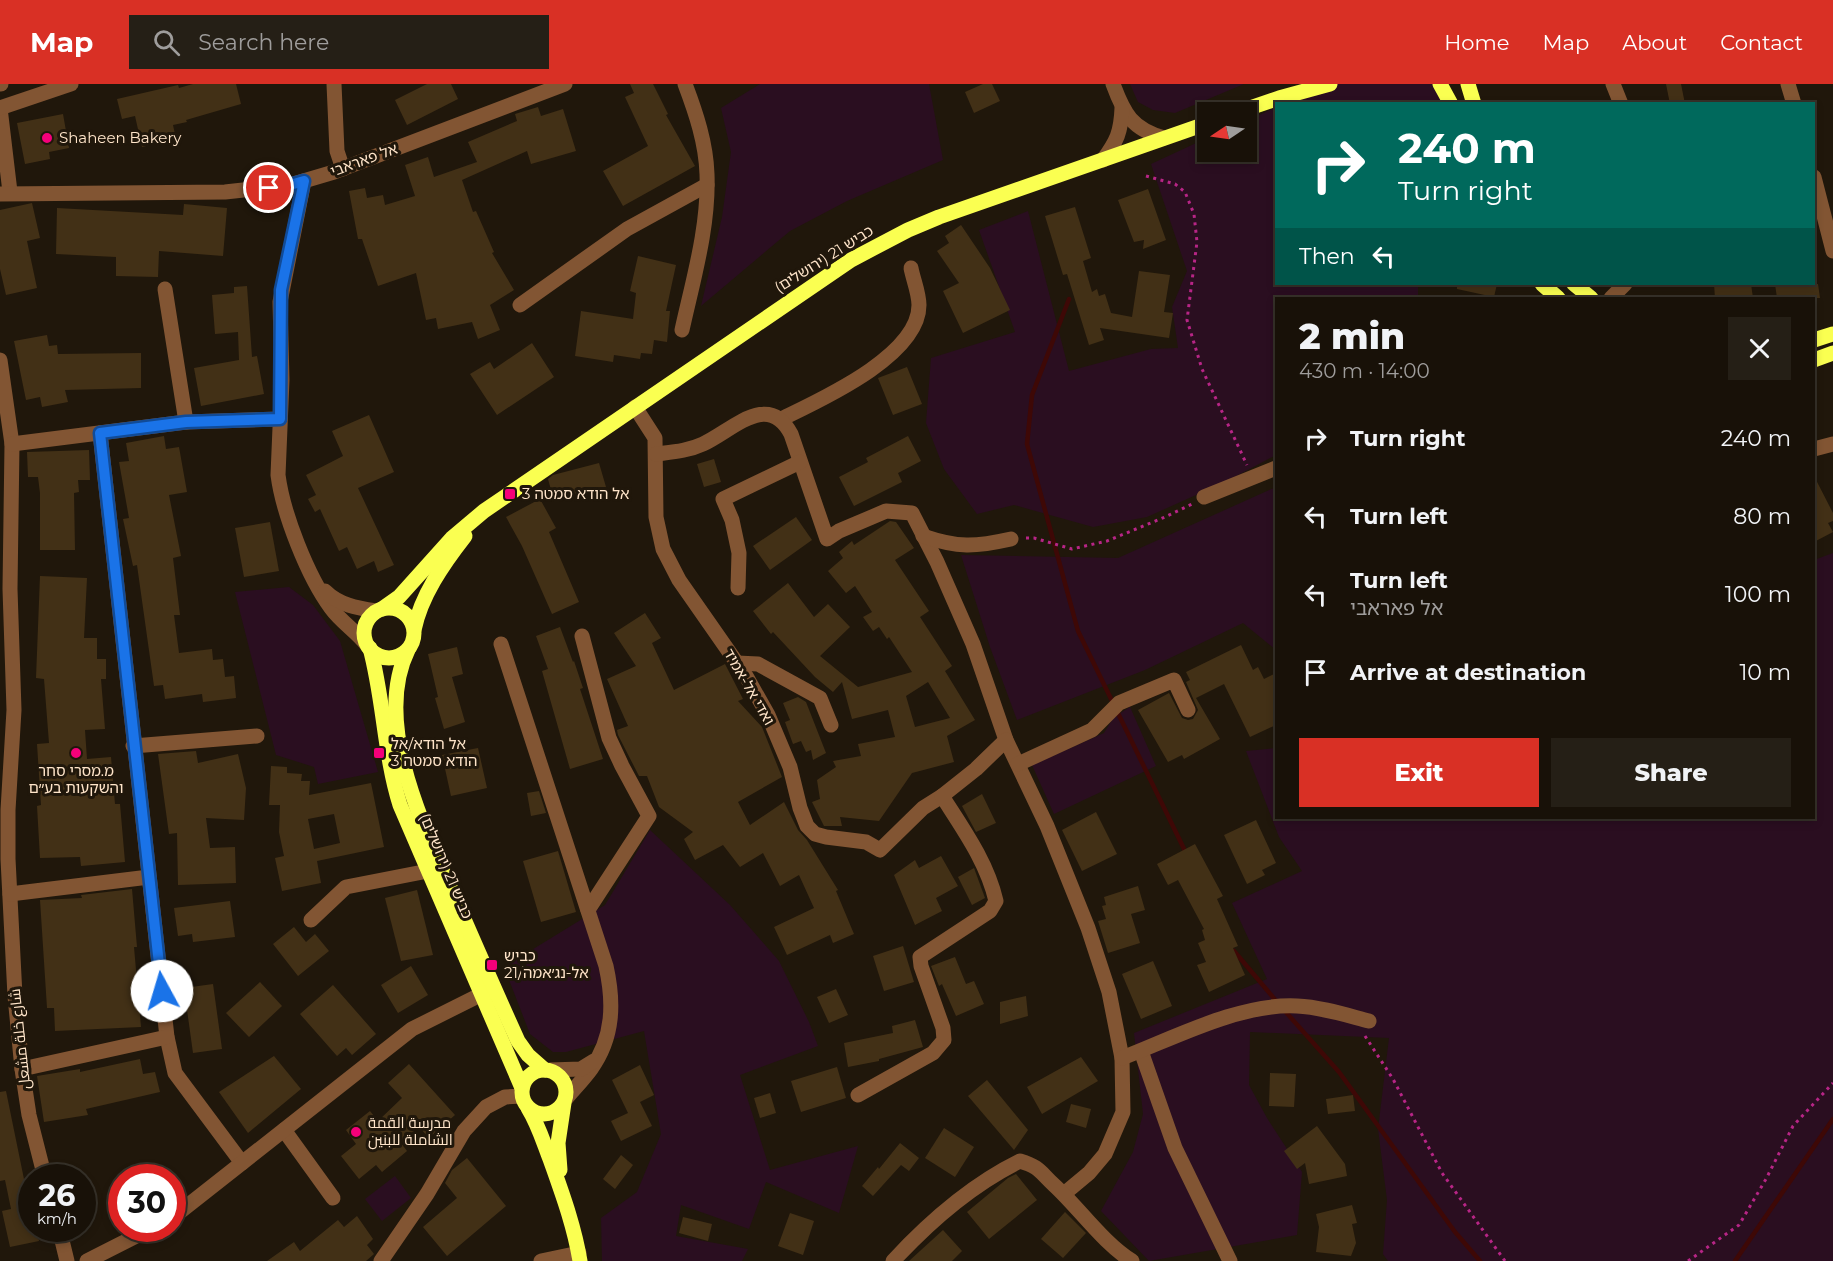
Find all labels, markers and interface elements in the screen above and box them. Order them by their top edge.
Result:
search box [129,15,549,69]
text: Map [30,25,93,59]
icon: search [150,26,183,59]
text: Search here [198,29,329,56]
text: Home [1444,30,1509,55]
text: Map [1542,30,1589,55]
text: About [1622,30,1687,55]
text: Contact [1720,30,1803,55]
north arrow [1197,102,1257,162]
map controls [1197,102,1257,162]
text: 240 m [1398,122,1536,174]
icon: right [1299,126,1377,204]
place label: Shaheen Bakery [59,128,182,147]
marker: Shaheen Bakery [40,131,54,145]
street label: אל פאראבי [328,139,400,180]
pin [243,162,294,213]
icon: arrive [252,171,285,204]
text: Turn right [1398,174,1533,207]
street label: כביש 21 (ירושלים) [771,220,877,297]
icon: left [1367,240,1400,273]
text: Then [1299,243,1355,270]
text: 2 min [1299,314,1405,358]
button: close [1728,317,1791,380]
text: 430 m · 14:00 [1299,359,1430,383]
icon: right [1299,422,1332,455]
text: Turn right [1350,425,1465,452]
text: 240 m [1721,425,1791,452]
place label: אל הודא סמטה 3 [522,484,629,503]
marker: אל הודא סמטה 3 [503,487,517,501]
icon: left [1299,500,1332,533]
text: Turn left [1350,503,1448,530]
text: 80 m [1733,503,1791,530]
text: Turn left [1350,567,1448,594]
icon: left [1299,578,1332,611]
text: 100 m [1725,581,1791,608]
text: אל פאראבי [1350,596,1443,620]
street label: ואדי אל-אמיד [720,645,779,728]
icon: arrive [1299,656,1332,689]
text: Arrive at destination [1350,659,1586,686]
text: 10 m [1739,659,1791,686]
place label: אל הודא/אל הודא סמטה 3 [391,734,477,770]
button: Exit [1299,738,1539,807]
button: Share [1551,738,1791,807]
marker: מ.מסרי סחר והשקעות בע״ם [69,746,83,760]
marker: אל הודא/אל הודא סמטה 3 [372,746,386,760]
place label: מ.מסרי סחר והשקעות בע״ם [28,761,124,797]
street label: כביש 21 (ירושלים) [416,810,477,922]
place label: כביש 21/אל-נג׳אמה [504,946,589,982]
marker: כביש 21/אל-נג׳אמה [485,958,499,972]
position arrow [130,959,194,1023]
street label: شارع خلة مشعل [5,988,36,1090]
place label: مدرسة القمة الشاملة للبنين [368,1113,453,1150]
marker: مدرسة القمة الشاملة للبنين [349,1125,363,1139]
speed limit sign: 30 [108,1164,186,1242]
text: 26 [39,1177,75,1214]
text: km/h [37,1209,77,1228]

